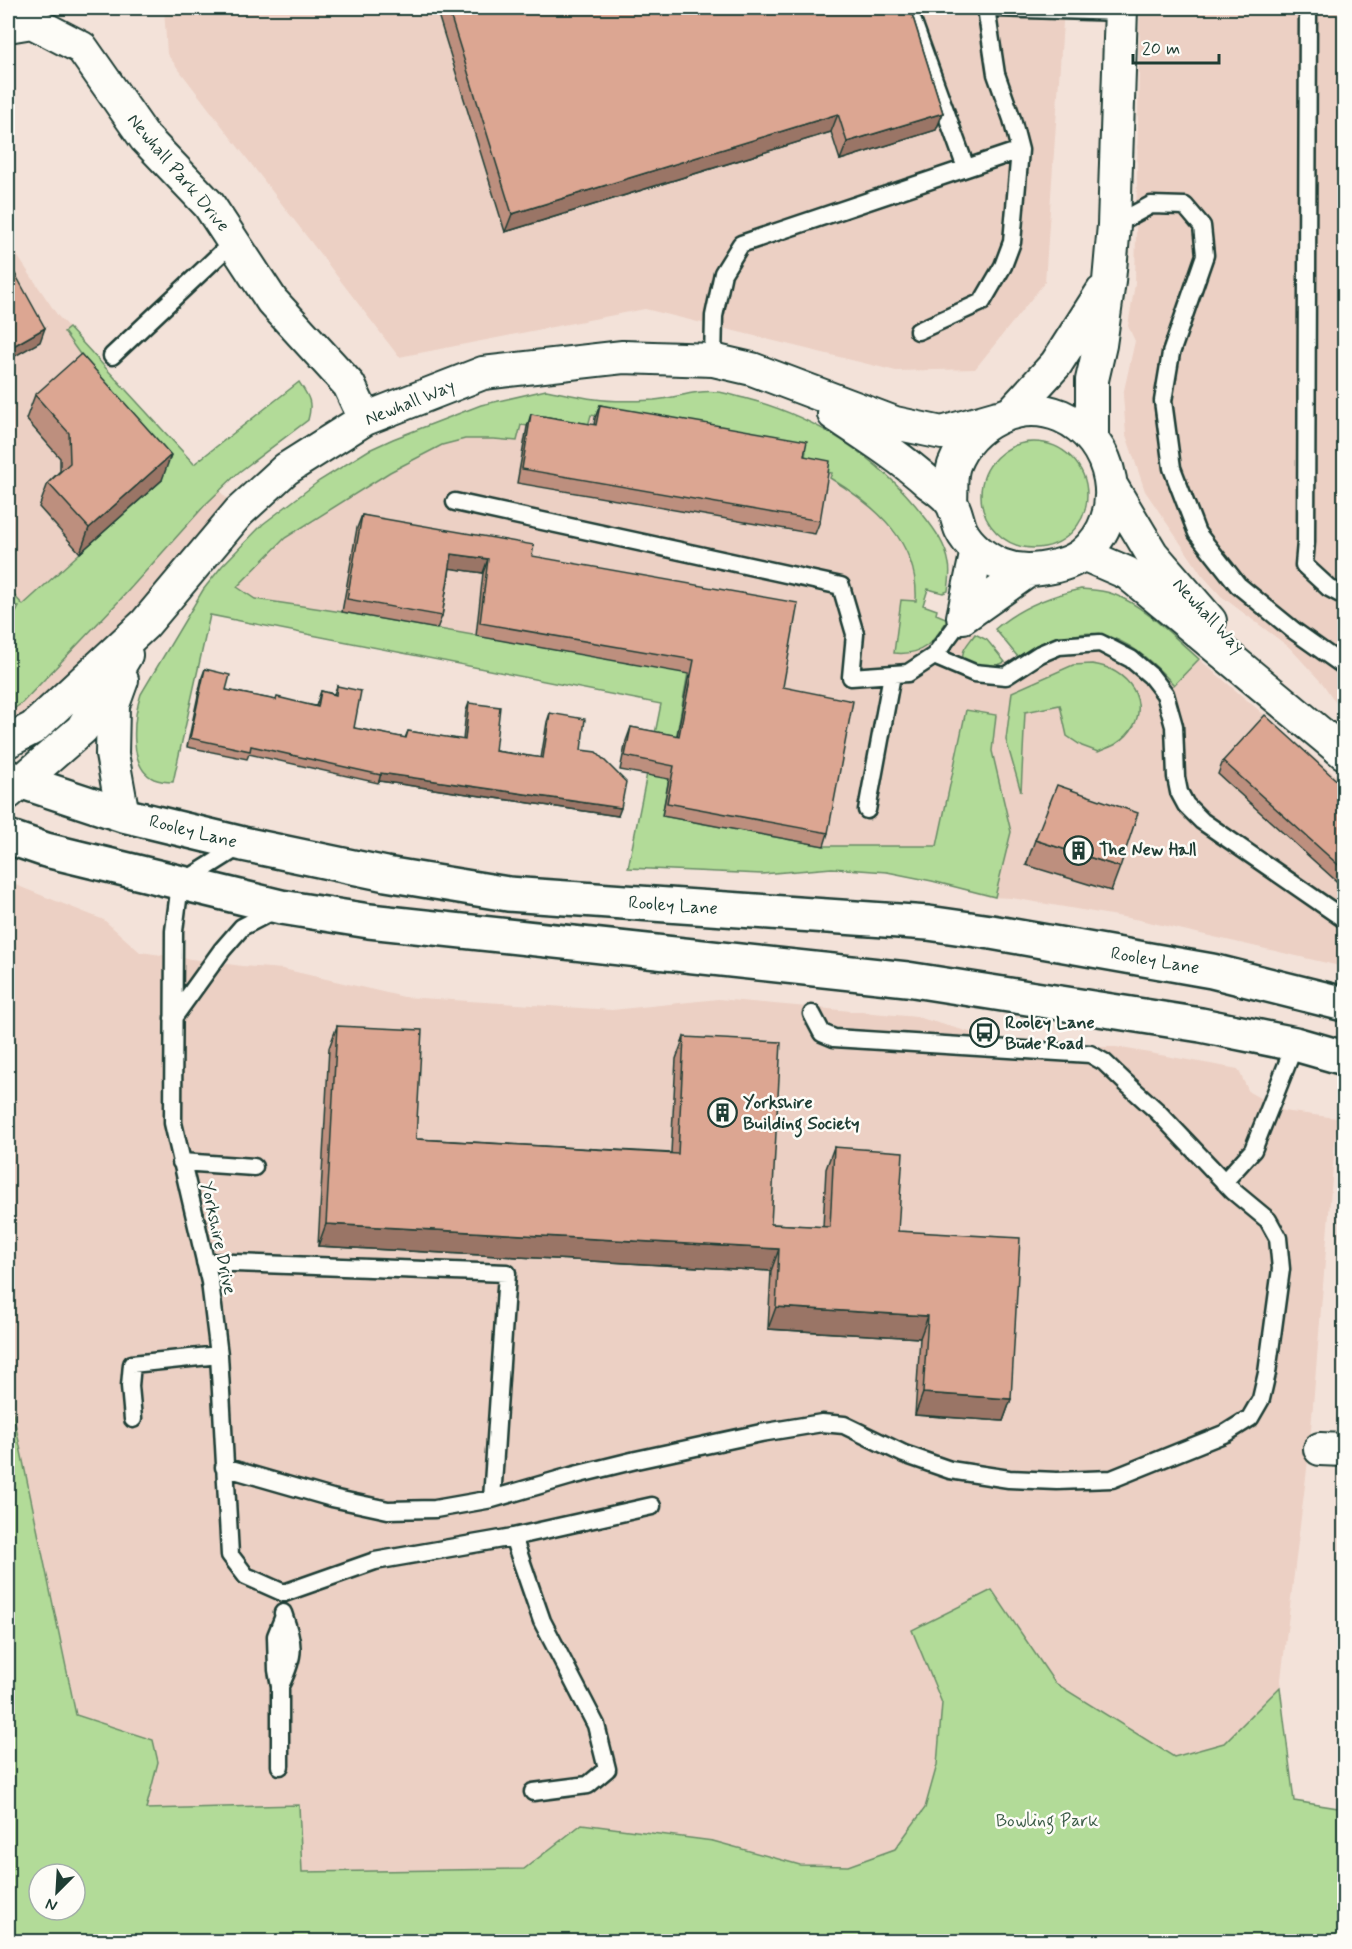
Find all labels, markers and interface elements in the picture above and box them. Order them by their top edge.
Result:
scale bar [1133,27,1218,65]
text: 20 m [1142,37,1180,61]
street label: Newhall Park Drive [121,109,235,237]
street label: Newhall Way [362,374,458,432]
street label: Newhall Way [1167,573,1249,659]
street label: Rooley Lane [147,810,239,854]
building icon: The New Hall [1062,834,1094,866]
place label: The New Hall [1099,838,1197,862]
street label: Rooley Lane [627,891,719,921]
street label: Rooley Lane [1109,941,1201,981]
place label: Rooley Lane Bude Road [1005,1011,1095,1056]
bus stop icon: Rooley Lane Bude Road [968,1017,1000,1049]
place label: Yorkshire Building Society [743,1091,860,1138]
building icon: Yorkshire Building Society [706,1097,738,1129]
street label: Yorkshire Drive [194,1179,242,1297]
park label: Bowling Park [996,1809,1098,1835]
north arrow [27,1862,87,1922]
text: N [42,1893,61,1916]

